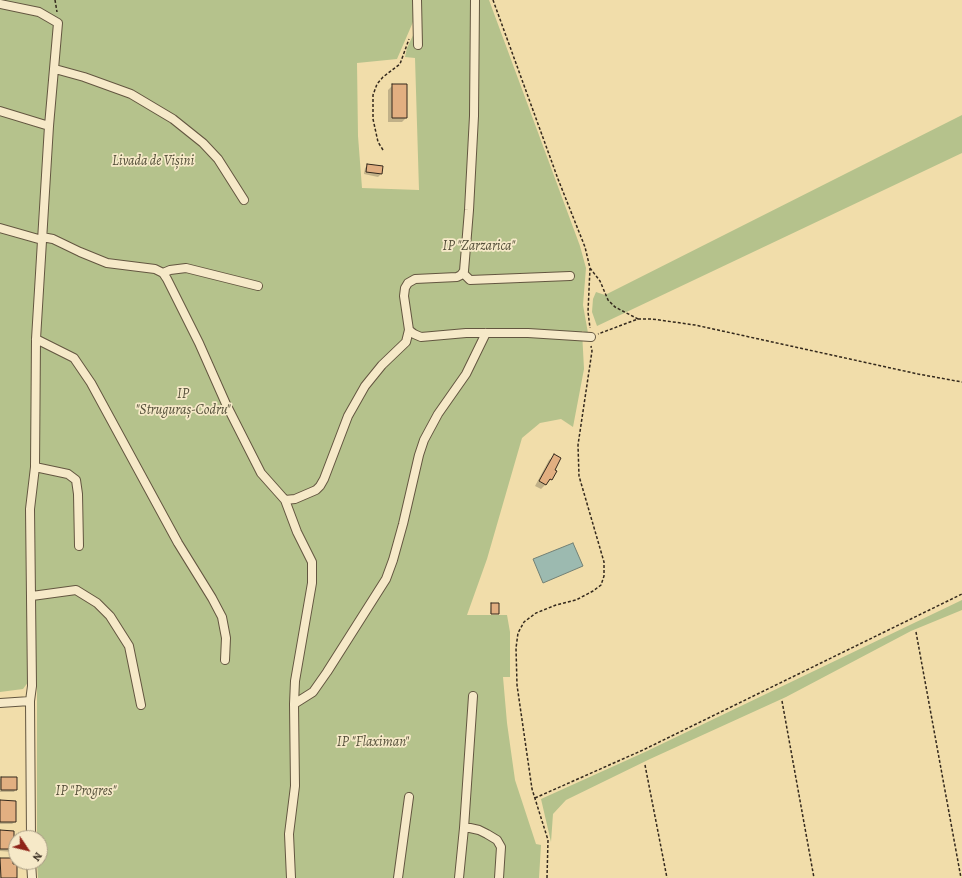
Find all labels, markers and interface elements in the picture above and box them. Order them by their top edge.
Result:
park label: Livada de Vișini [112,154,194,170]
park label: IP "Zarzarica" [443,239,515,255]
park label: IP "Struguraș-Codru" [135,387,231,420]
park label: IP "Flaximan" [337,735,409,751]
park label: IP "Progres" [55,784,117,800]
north arrow [8,830,48,870]
text: N [29,849,46,864]

